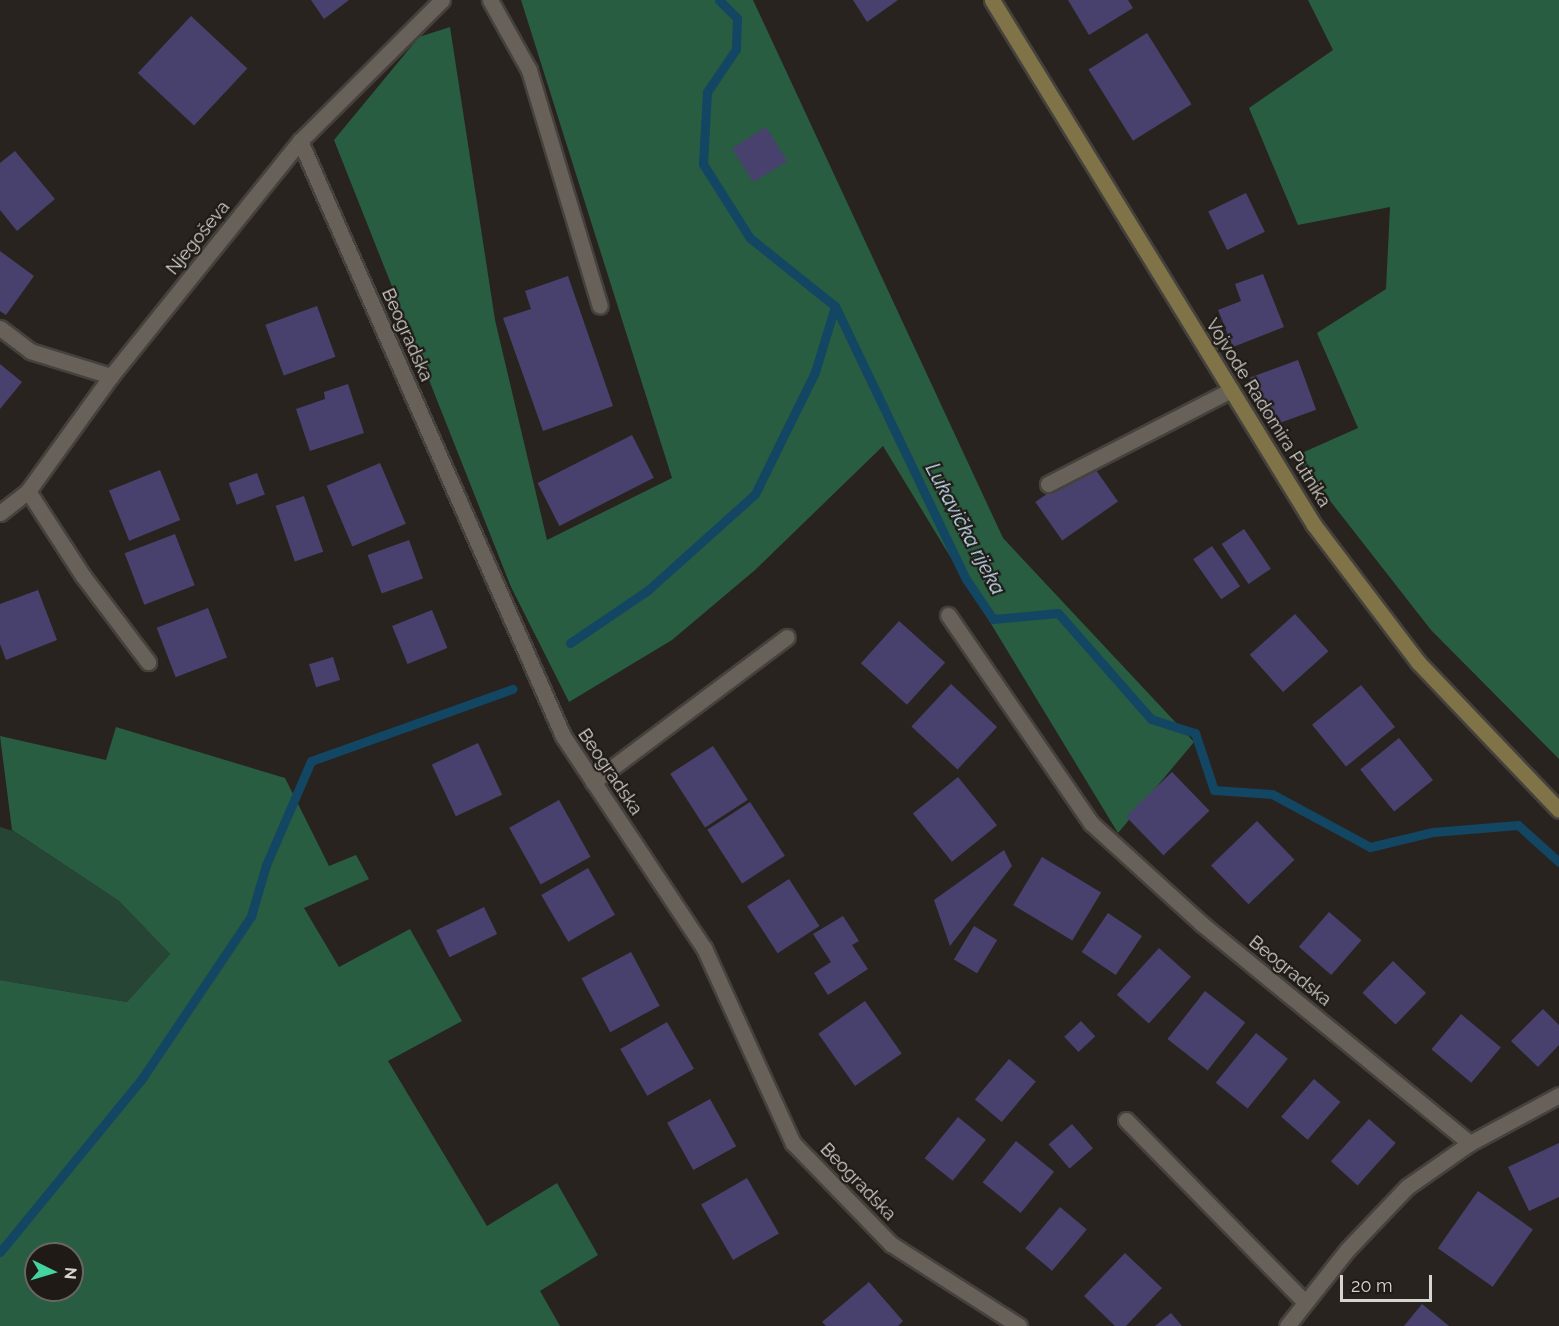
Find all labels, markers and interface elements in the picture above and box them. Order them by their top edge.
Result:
street label: Njegoševa [162,197,234,279]
street label: Beogradska [377,285,437,385]
street label: Vojvode Radomira Putnika [1201,315,1335,511]
water label: Lukavička rijeka [920,459,1010,599]
street label: Beogradska [573,725,647,819]
street label: Beogradska [1244,931,1336,1011]
street label: Beogradska [816,1139,900,1225]
north arrow [24,1242,84,1302]
scale bar [1343,1263,1434,1301]
text: N [60,1267,80,1280]
text: 20 m [1351,1275,1393,1296]

